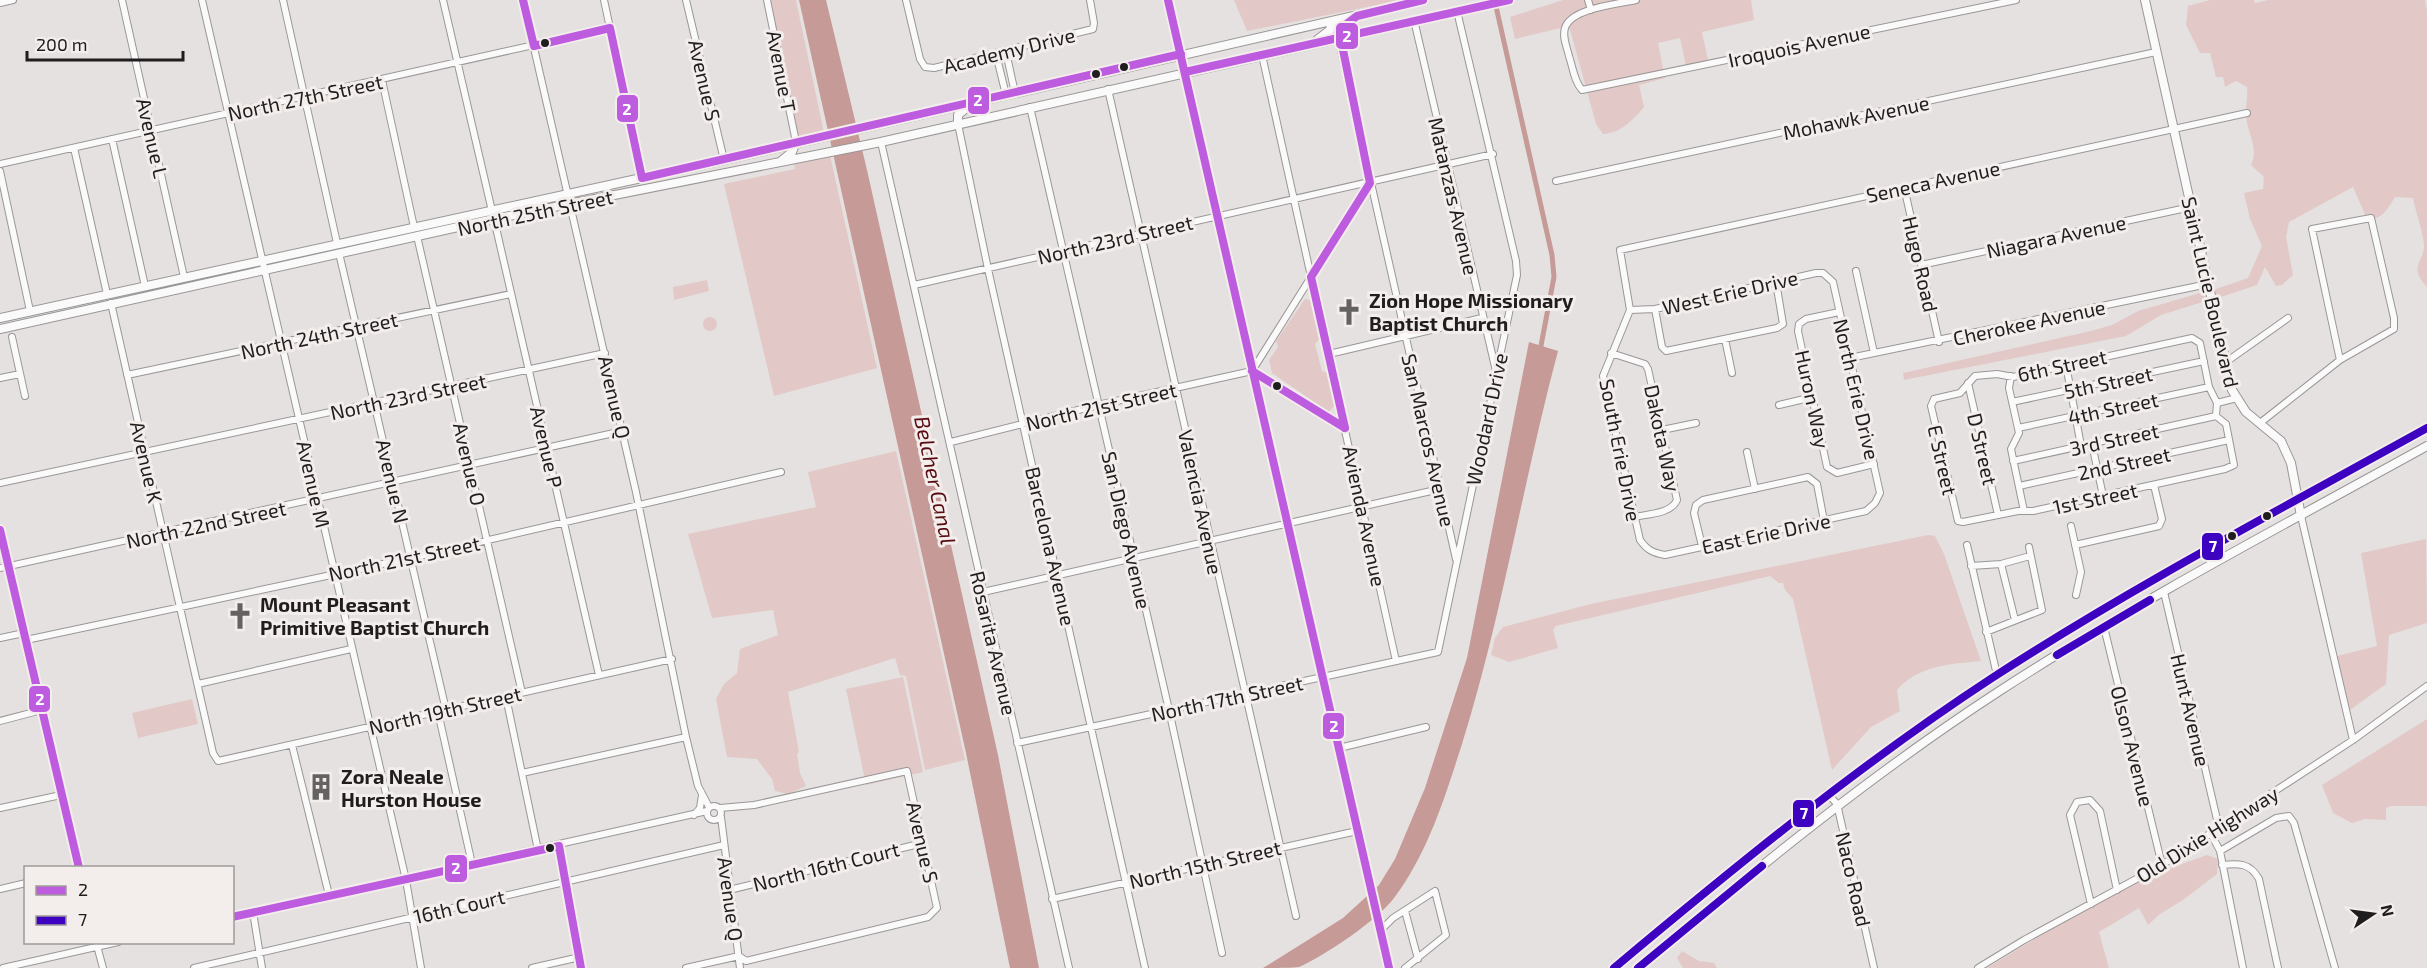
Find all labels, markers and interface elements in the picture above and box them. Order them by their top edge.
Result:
street label: Iroquois Avenue [1726,18,1872,72]
street label: Academy Drive [941,22,1077,78]
line badge: 2 [1335,22,1359,50]
scale bar [27,24,183,62]
text: 2 [1342,26,1352,45]
street label: Avenue T [762,28,802,114]
text: 200 m [36,33,88,55]
unlabelled marker [539,37,551,49]
street label: Avenue S [684,37,726,123]
unlabelled marker [1118,61,1130,73]
unlabelled marker [1090,68,1102,80]
street label: North 27th Street [225,69,385,125]
line badge: 2 [967,86,990,115]
text: 2 [973,90,983,109]
street label: Mohawk Avenue [1781,90,1931,144]
line badge: 2 [616,94,639,123]
street label: Avenue L [132,95,174,181]
text: 2 [622,99,632,118]
street label: Matanzas Avenue [1424,115,1484,277]
street label: Seneca Avenue [1864,155,2002,207]
street label: North 25th Street [455,184,615,240]
street label: Saint Lucie Boulevard [2177,194,2245,390]
street label: North 23rd Street [1035,209,1195,269]
street label: Niagara Avenue [1984,209,2128,263]
street label: Hugo Road [1898,214,1944,314]
street label: West Erie Drive [1660,265,1800,319]
place label: Zion Hope Missionary Baptist Church [1369,288,1574,335]
street label: Cherokee Avenue [1951,294,2107,350]
church icon: Zion Hope Missionary Baptist Church [1334,297,1364,327]
street label: North 24th Street [238,307,400,363]
street label: North Erie Drive [1829,316,1885,462]
street label: 6th Street [2015,344,2109,386]
street label: Huron Way [1791,348,1835,451]
street label: Woodard Drive [1460,350,1512,488]
street label: San Marcos Avenue [1397,351,1461,529]
street label: Avenue Q [594,353,636,441]
street label: 5th Street [2061,361,2155,403]
street label: North 23rd Street [328,368,489,424]
street label: North 21st Street [1023,377,1179,435]
street label: South Erie Drive [1595,377,1647,523]
unlabelled marker [1271,380,1283,392]
street label: Dakota Way [1640,382,1686,494]
street label: 4th Street [2066,387,2161,429]
street label: Avenue P [526,404,568,490]
street label: D Street [1963,411,2003,488]
water label: Belcher Canal [910,413,962,547]
street label: 3rd Street [2067,418,2161,460]
street label: Avenue K [126,419,168,505]
street label: Avenue O [449,420,491,508]
street label: E Street [1923,423,1963,498]
street label: Valencia Avenue [1174,427,1228,577]
street label: Avenue N [372,437,414,525]
street label: Avenue M [292,438,336,530]
street label: 2nd Street [2075,441,2173,485]
street label: Avienda Avenue [1338,443,1392,589]
street label: San Diego Avenue [1097,449,1157,611]
street label: Barcelona Avenue [1021,464,1081,628]
street label: 1st Street [2051,477,2140,519]
street label: North 22nd Street [124,495,288,553]
street label: East Erie Drive [1699,508,1833,558]
unlabelled marker [2261,510,2273,522]
street label: North 21st Street [326,530,482,586]
unlabelled marker [2226,530,2238,542]
line badge: 7 [2201,532,2224,561]
text: 7 [2209,536,2218,555]
street label: Rosarita Avenue [966,569,1022,717]
place label: Mount Pleasant Primitive Baptist Church [260,592,489,639]
church icon: Mount Pleasant Primitive Baptist Church [225,601,255,631]
street label: Hunt Avenue [2166,651,2216,769]
street label: North 17th Street [1149,670,1306,726]
street label: North 19th Street [366,681,524,739]
street label: Olson Avenue [2106,683,2160,809]
line badge: 2 [28,685,51,713]
text: 2 [35,689,45,708]
line badge: 2 [1322,712,1345,740]
text: 2 [1329,716,1339,735]
place label: Zora Neale Hurston House [341,764,482,811]
building icon: Zora Neale Hurston House [306,772,336,802]
street label: Old Dixie Highway [2131,780,2283,887]
street label: Avenue S [902,799,944,885]
line badge: 7 [1792,799,1815,828]
text: 7 [1800,803,1809,822]
street label: Naco Road [1831,829,1877,929]
street label: North 15th Street [1127,835,1284,893]
street label: North 16th Court [750,836,902,896]
unlabelled marker [544,842,556,854]
line badge: 2 [444,854,468,883]
street label: Avenue Q [713,855,749,943]
text: 2 [451,858,461,877]
legend [24,866,234,944]
text: 2 [78,878,88,900]
street label: 16th Court [411,884,507,928]
north arrow [2343,884,2403,944]
text: N [2378,903,2399,918]
text: 7 [78,908,87,930]

